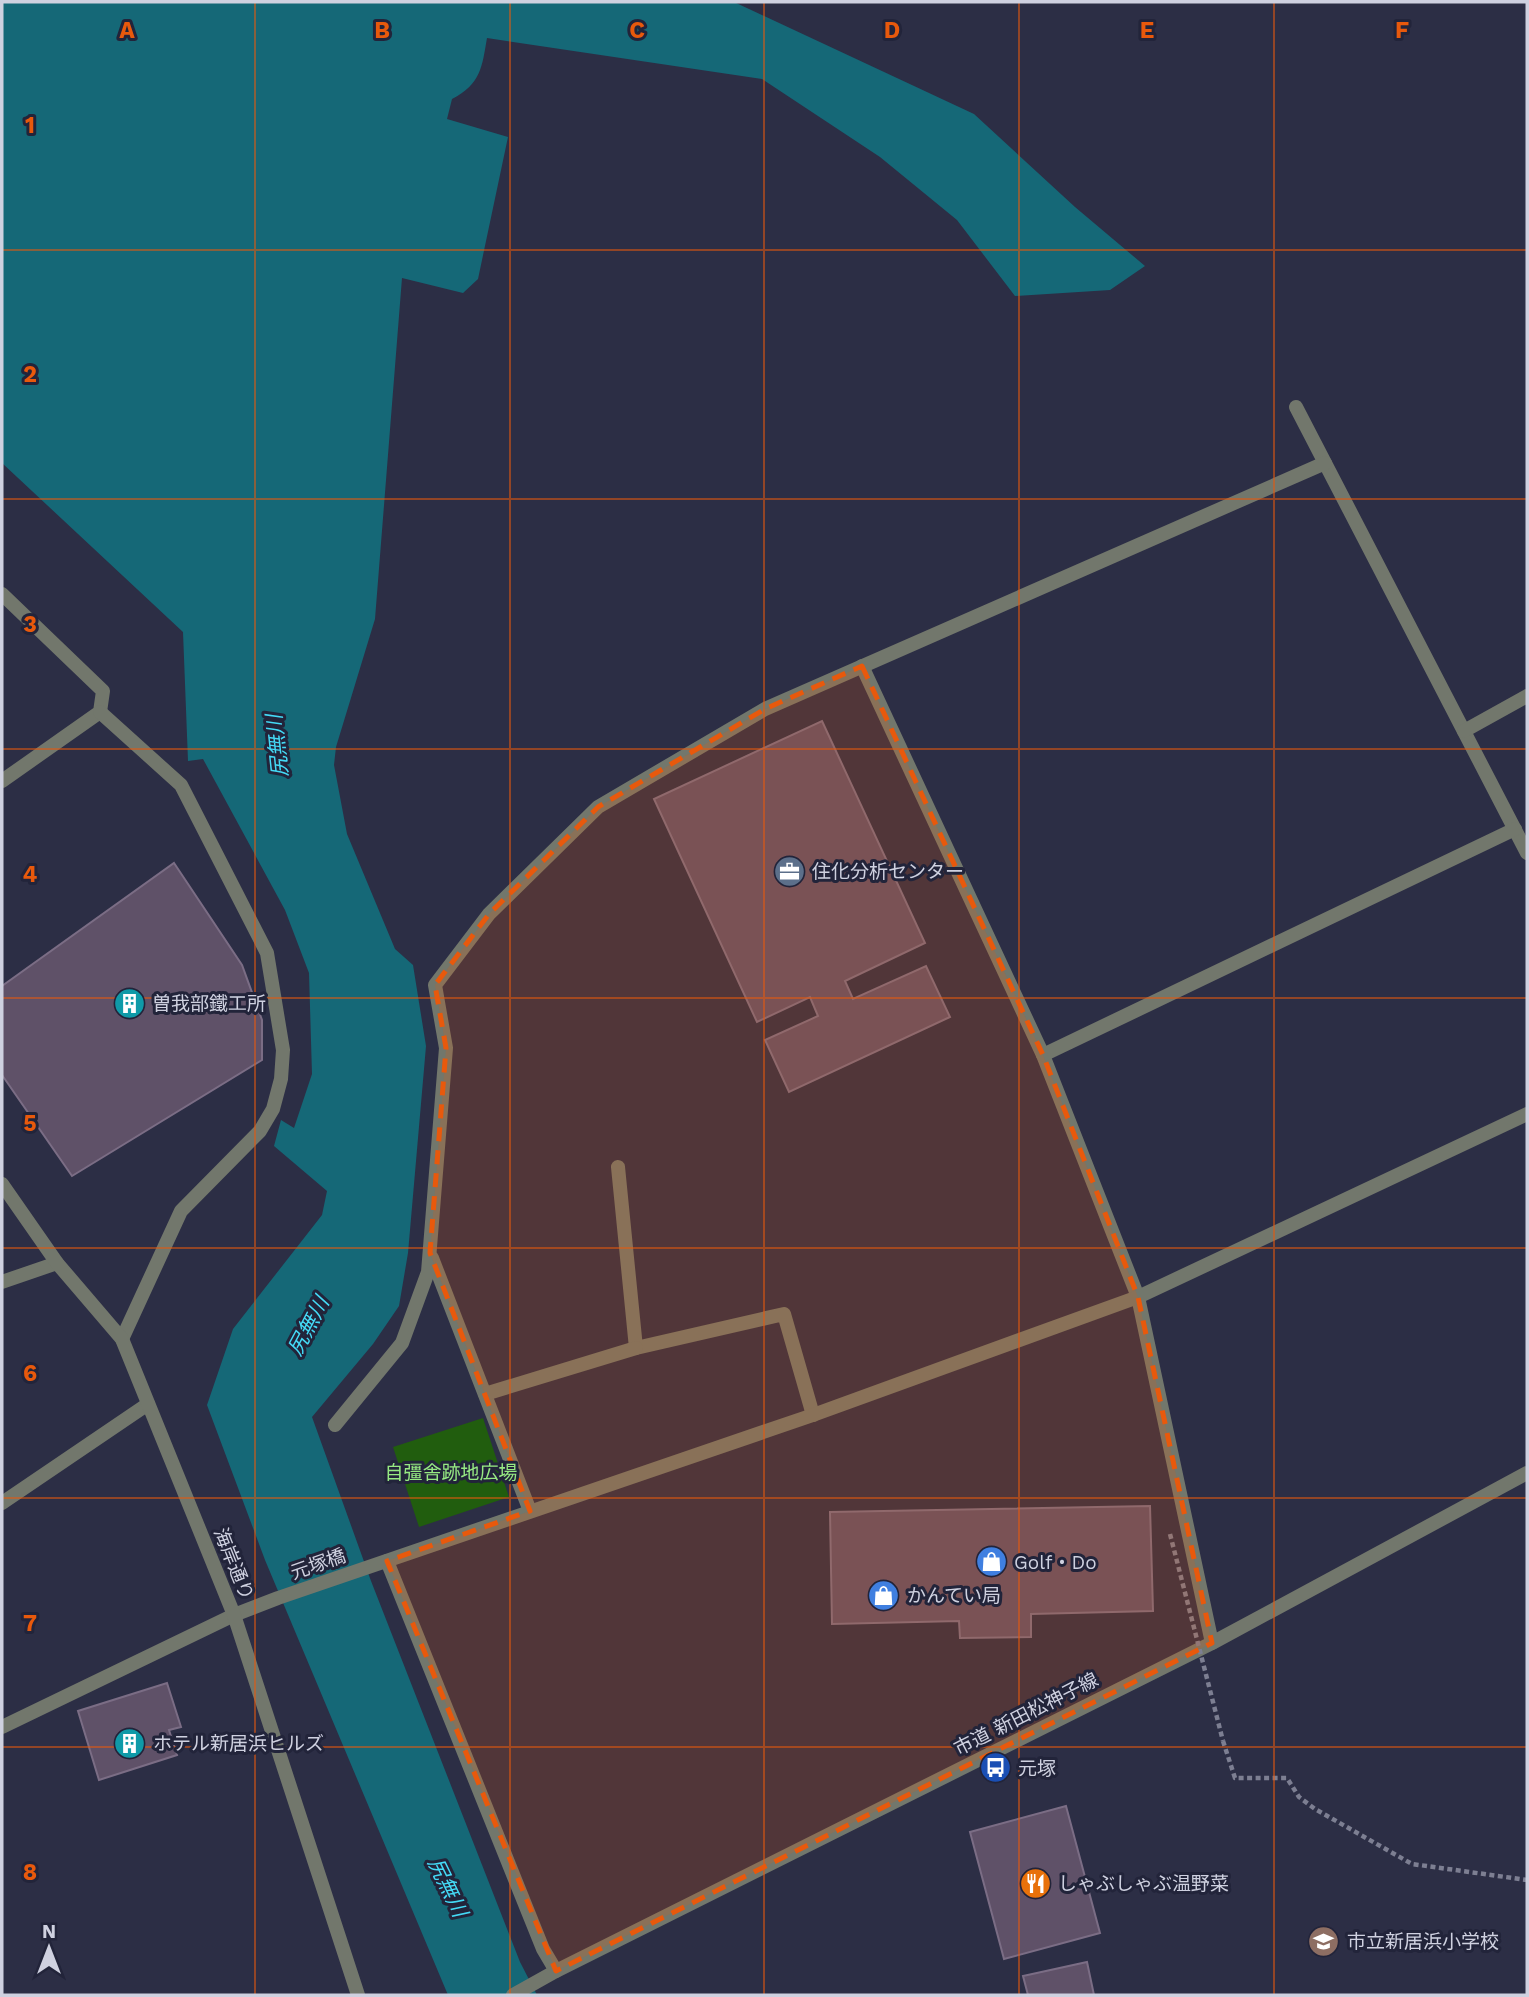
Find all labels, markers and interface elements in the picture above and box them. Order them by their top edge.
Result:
text: A [119,17,135,44]
text: B [374,17,390,44]
text: C [629,17,645,44]
text: D [884,17,900,44]
text: E [1140,17,1154,44]
text: F [1395,17,1409,44]
text: 1 [25,112,35,139]
text: 2 [23,361,37,388]
text: 3 [23,611,37,638]
water label: 尻無川 [261,711,293,779]
office icon: 住化分析センター [772,854,806,888]
place label: 住化分析センター [812,860,964,883]
text: 4 [23,861,38,888]
building icon: 曽我部鐵工所 [112,986,146,1020]
place label: 曽我部鐵工所 [152,992,266,1015]
text: 5 [23,1110,37,1137]
water label: 尻無川 [282,1291,335,1360]
text: 6 [23,1360,37,1387]
park label: 自彊舎跡地広場 [384,1461,518,1484]
street label: 海岸通り [209,1524,259,1604]
street label: 元塚橋 [287,1544,349,1584]
shop icon: Golf・Do [974,1545,1008,1579]
place label: Golf・Do [1014,1551,1097,1574]
shop icon: かんてい局 [867,1578,901,1612]
place label: かんてい局 [907,1584,1001,1607]
text: 7 [23,1610,37,1637]
street label: 市道 新田松神子線 [950,1668,1102,1760]
building icon: ホテル新居浜ヒルズ [113,1726,147,1760]
place label: ホテル新居浜ヒルズ [153,1732,324,1755]
bus stop icon: 元塚 [978,1751,1012,1785]
place label: 元塚 [1018,1757,1056,1780]
water label: 尻無川 [423,1853,474,1923]
text: 8 [23,1859,37,1886]
restaurant icon: しゃぶしゃぶ温野菜 [1018,1866,1052,1900]
place label: しゃぶしゃぶ温野菜 [1058,1872,1229,1895]
north arrow [14,1913,84,1983]
text: N [42,1920,56,1943]
school or university icon: 市立新居浜小学校 [1307,1924,1341,1958]
place label: 市立新居浜小学校 [1347,1930,1499,1953]

